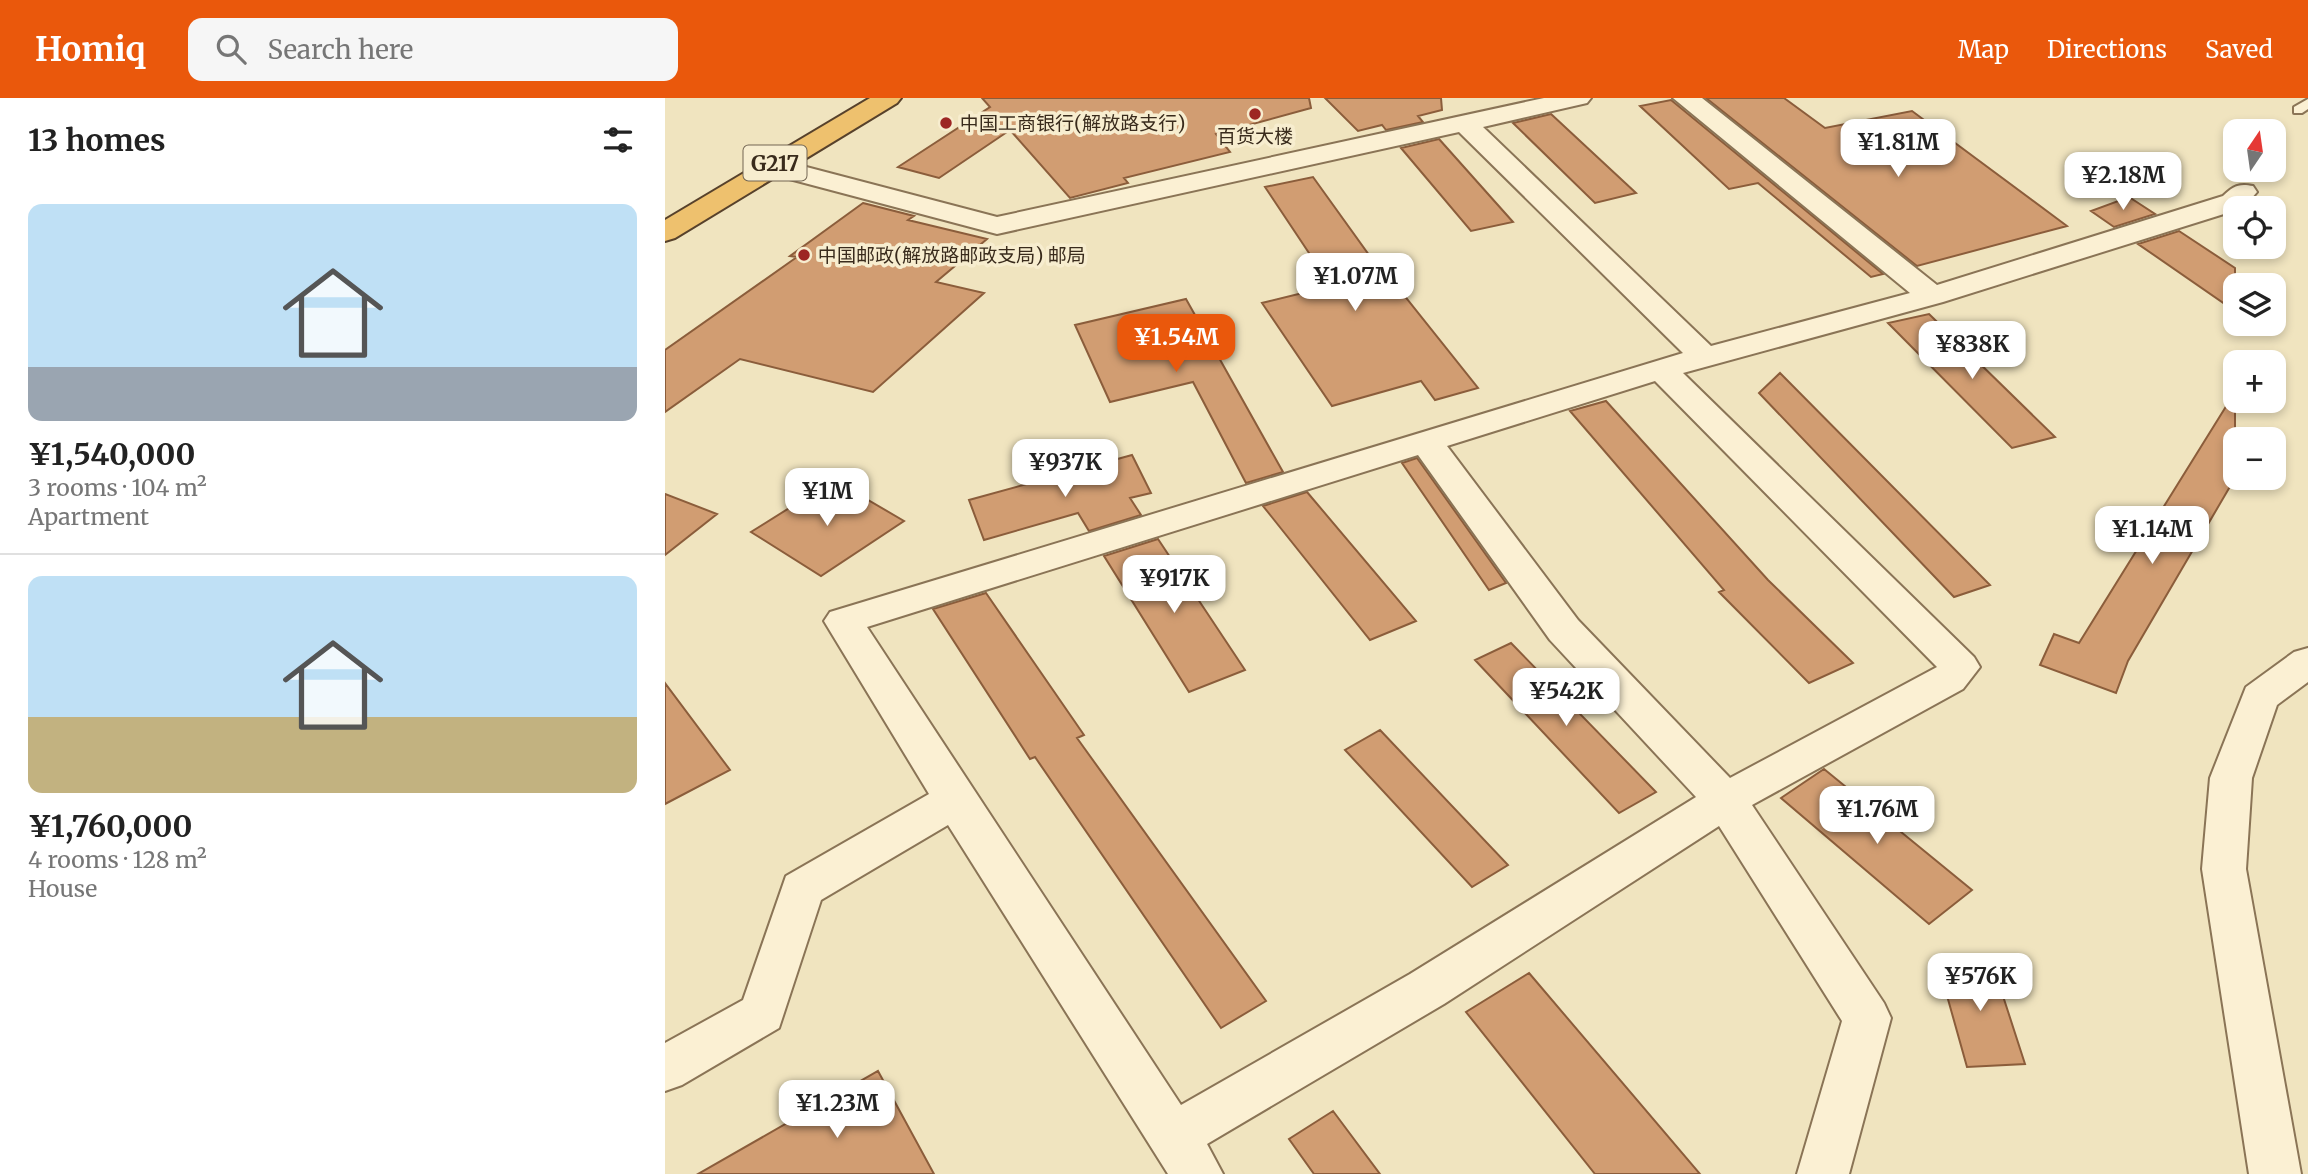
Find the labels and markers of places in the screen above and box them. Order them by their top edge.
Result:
marker: 百货大楼 [1247,106,1263,122]
place label: 中国工商银行(解放路支行) [960,111,1185,135]
marker: 中国工商银行(解放路支行) [938,115,954,131]
pin: ¥1.81M [1841,120,1955,179]
place label: 百货大楼 [1217,124,1293,148]
pin: ¥2.18M [2066,152,2180,212]
place label: 中国邮政(解放路邮政支局) 邮局 [818,243,1086,267]
marker: 中国邮政(解放路邮政支局) 邮局 [796,247,812,263]
pin: ¥1.07M [1298,254,1412,313]
pin: ¥1.54M [1119,314,1233,374]
pin: ¥838K [1923,322,2021,381]
pin: ¥937K [1016,440,1114,499]
pin: ¥1M [793,468,861,528]
pin: ¥1.14M [2095,506,2209,566]
pin: ¥917K [1125,556,1223,615]
pin: ¥542K [1517,668,1615,728]
pin: ¥1.76M [1820,786,1934,846]
pin: ¥576K [1931,954,2029,1013]
pin: ¥1.23M [780,1080,894,1140]

